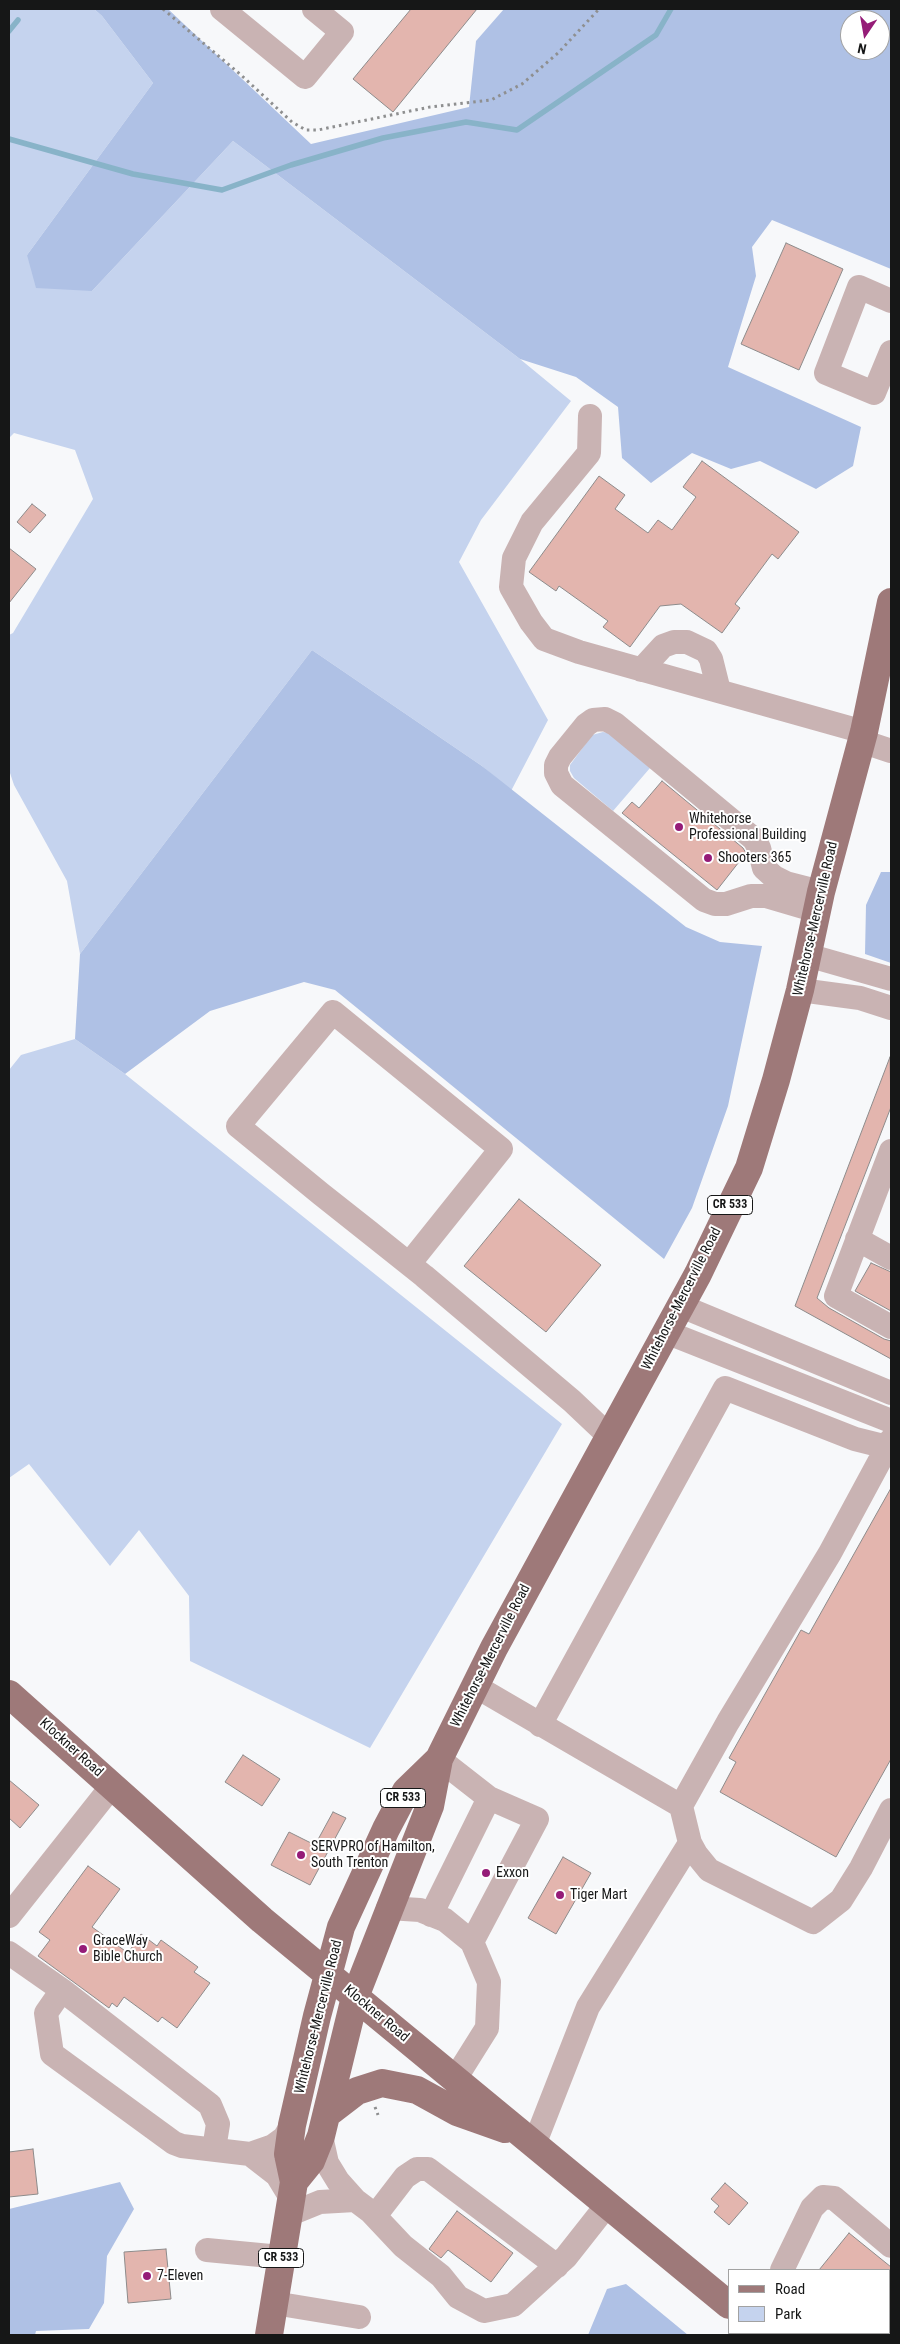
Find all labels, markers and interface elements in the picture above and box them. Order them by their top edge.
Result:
north arrow [840,10,890,60]
text: N [856,40,868,57]
place label: Whitehorse Professional Building [689,811,806,844]
marker: Whitehorse Professional Building [673,821,685,833]
street label: Whitehorse-Mercerville Road [790,840,842,998]
place label: Shooters 365 [718,850,791,866]
marker: Shooters 365 [702,852,714,864]
road number: CR 533 [708,1196,752,1214]
street label: Whitehorse-Mercerville Road [639,1225,725,1373]
street label: Whitehorse-Mercerville Road [448,1582,534,1730]
street label: Klockner Road [36,1715,106,1781]
road number: CR 533 [380,1789,426,1808]
place label: SERVPRO of Hamilton, South Trenton [311,1839,435,1871]
marker: SERVPRO of Hamilton, South Trenton [295,1849,307,1861]
place label: Exxon [496,1865,529,1881]
marker: Exxon [480,1867,492,1879]
place label: Tiger Mart [570,1887,627,1903]
marker: Tiger Mart [554,1889,566,1901]
place label: GraceWay Bible Church [93,1933,163,1965]
street label: Whitehorse-Mercerville Road [292,1938,346,2096]
marker: GraceWay Bible Church [77,1943,89,1955]
street label: Klockner Road [340,1982,412,2046]
road number: CR 533 [258,2248,304,2268]
place label: 7-Eleven [157,2268,203,2284]
legend [728,2269,890,2334]
marker: 7-Eleven [141,2270,153,2282]
text: Road [775,2280,805,2298]
text: Park [775,2305,802,2323]

